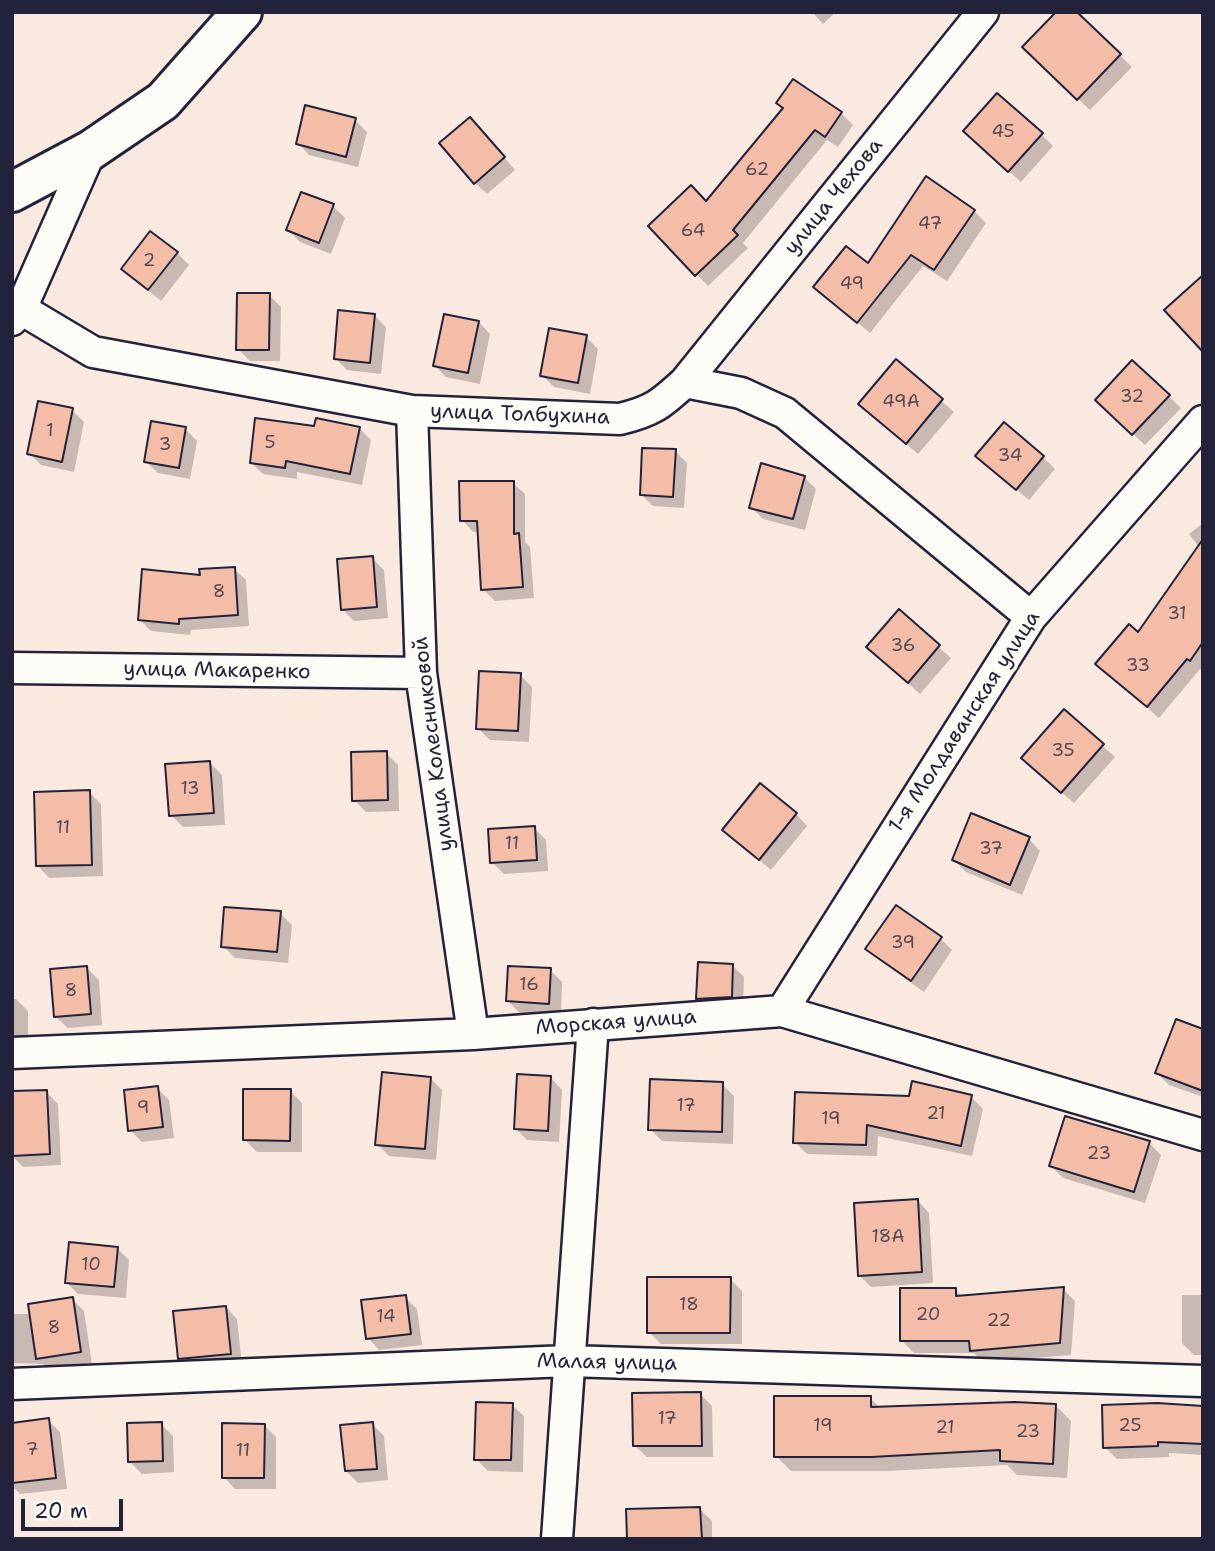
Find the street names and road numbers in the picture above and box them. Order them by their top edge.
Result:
street label: улица Чехова [779,134,889,260]
street label: улица Толбухина [430,399,610,431]
street label: 1-я Молдаванская улица [884,606,1046,838]
street label: улица Колесниковой [408,635,460,853]
street label: улица Макаренко [123,657,311,685]
street label: Морская улица [535,1005,697,1041]
street label: Малая улица [537,1349,677,1377]

